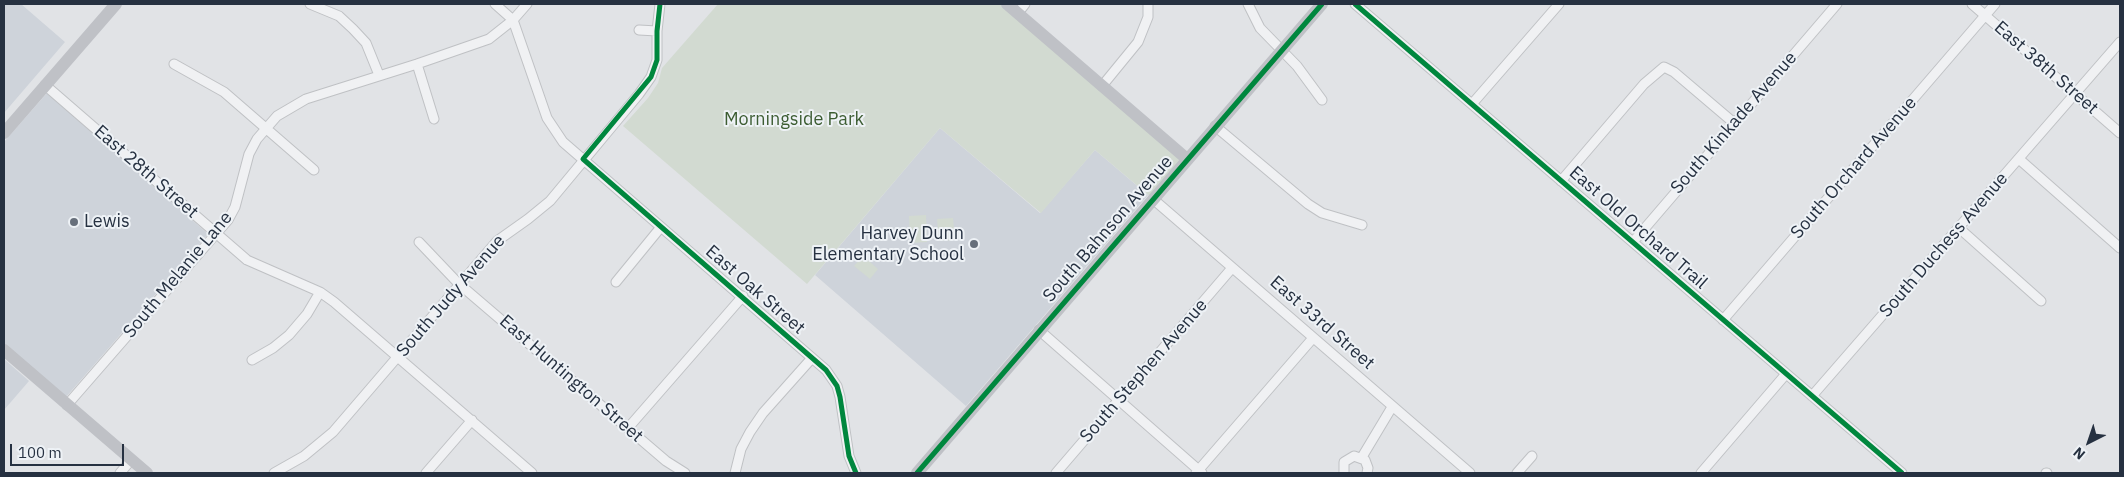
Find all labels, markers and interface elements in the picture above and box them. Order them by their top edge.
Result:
street label: East 38th Street [1989,17,2103,119]
street label: South Kinkade Avenue [1666,47,1802,199]
street label: South Orchard Avenue [1786,93,1922,243]
park label: Morningside Park [724,109,864,131]
street label: East 28th Street [89,121,203,223]
street label: South Bahnson Avenue [1039,151,1177,307]
street label: East Old Orchard Trail [1564,162,1712,294]
street label: South Duchess Avenue [1875,168,2013,322]
street label: South Melanie Lane [119,207,237,343]
place label: Lewis [84,211,130,233]
marker: Lewis [68,216,80,228]
place label: Harvey Dunn Elementary School [812,223,964,266]
street label: South Judy Avenue [392,231,510,361]
marker: Harvey Dunn Elementary School [968,238,980,250]
street label: East Oak Street [701,241,809,339]
street label: East 33rd Street [1265,272,1379,374]
street label: South Stephen Avenue [1076,295,1212,447]
street label: East Huntington Street [495,311,647,447]
north arrow [2064,417,2114,467]
scale bar [12,434,126,466]
text: 100 m [18,443,62,462]
text: N [2069,443,2089,463]

